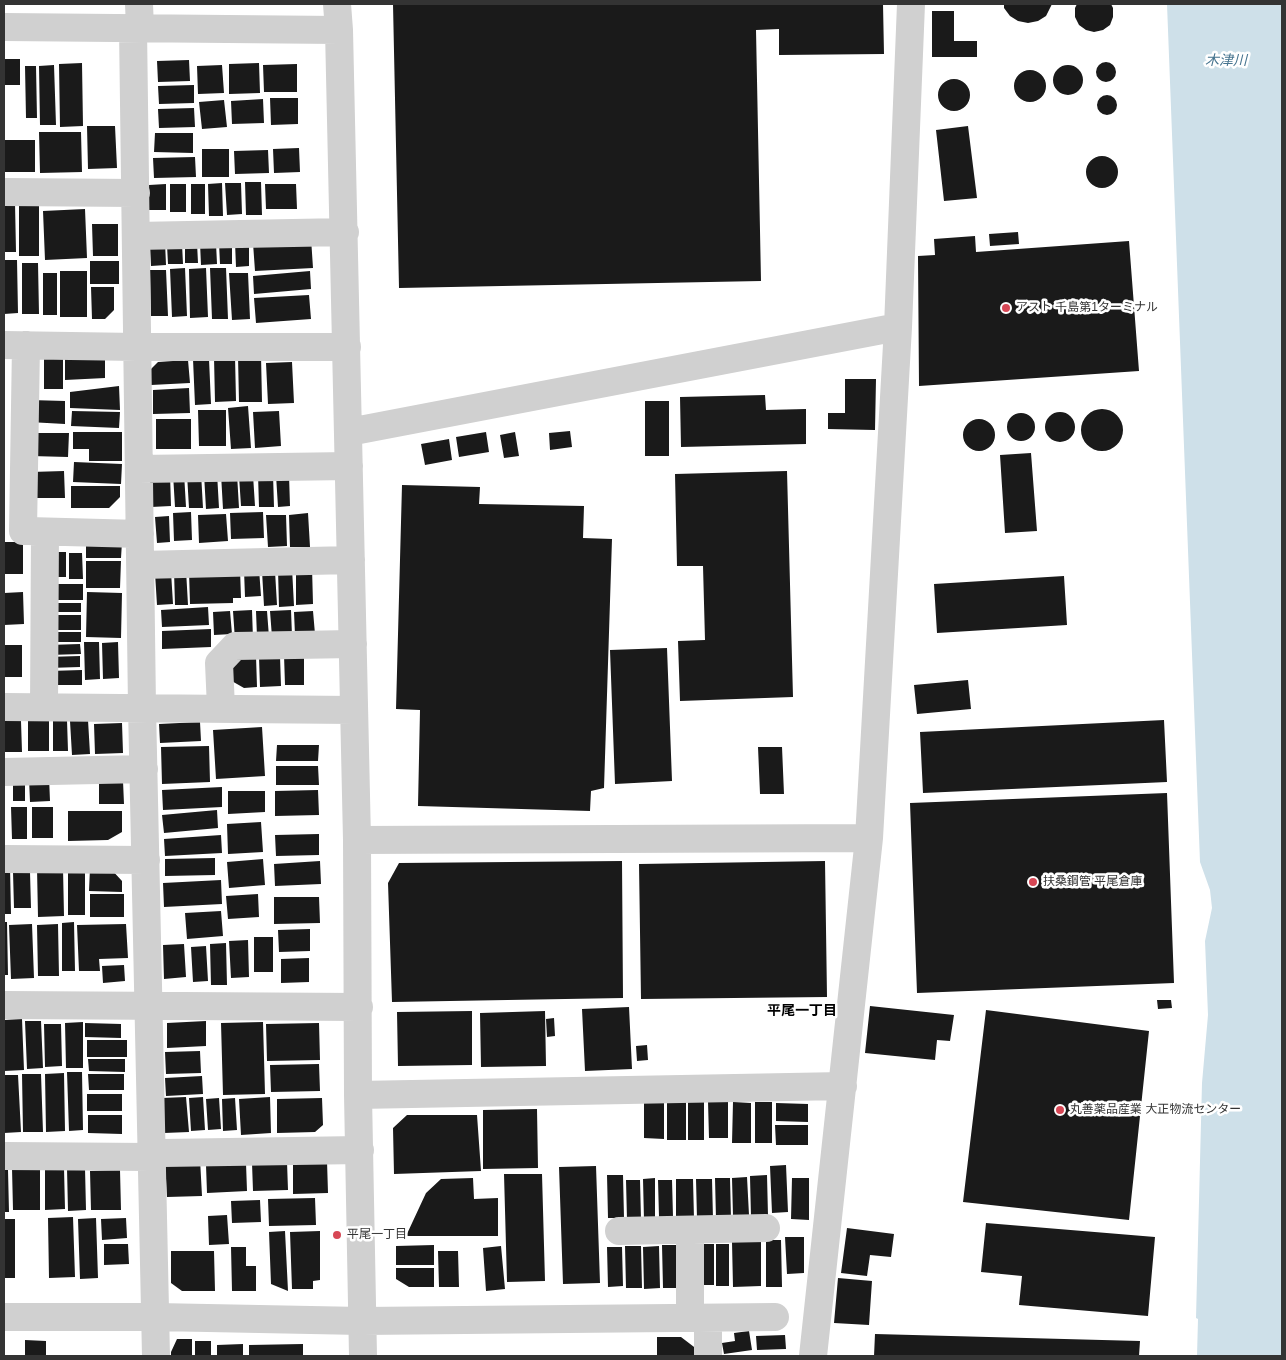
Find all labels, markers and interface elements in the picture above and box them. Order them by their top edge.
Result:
water label: 木津川 [1205,53,1247,69]
place label: アスト 千島第1ターミナル [1016,301,1158,315]
marker: アスト 千島第1ターミナル [1000,302,1012,314]
place label: 扶桑鋼管 平尾倉庫 [1043,875,1142,889]
marker: 扶桑鋼管 平尾倉庫 [1027,876,1039,888]
district label: 平尾一丁目 [767,1003,837,1019]
place label: 丸善薬品産業 大正物流センター [1070,1103,1241,1117]
marker: 丸善薬品産業 大正物流センター [1054,1104,1066,1116]
place label: 平尾一丁目 [347,1228,407,1242]
marker: 平尾一丁目 [331,1229,343,1241]

